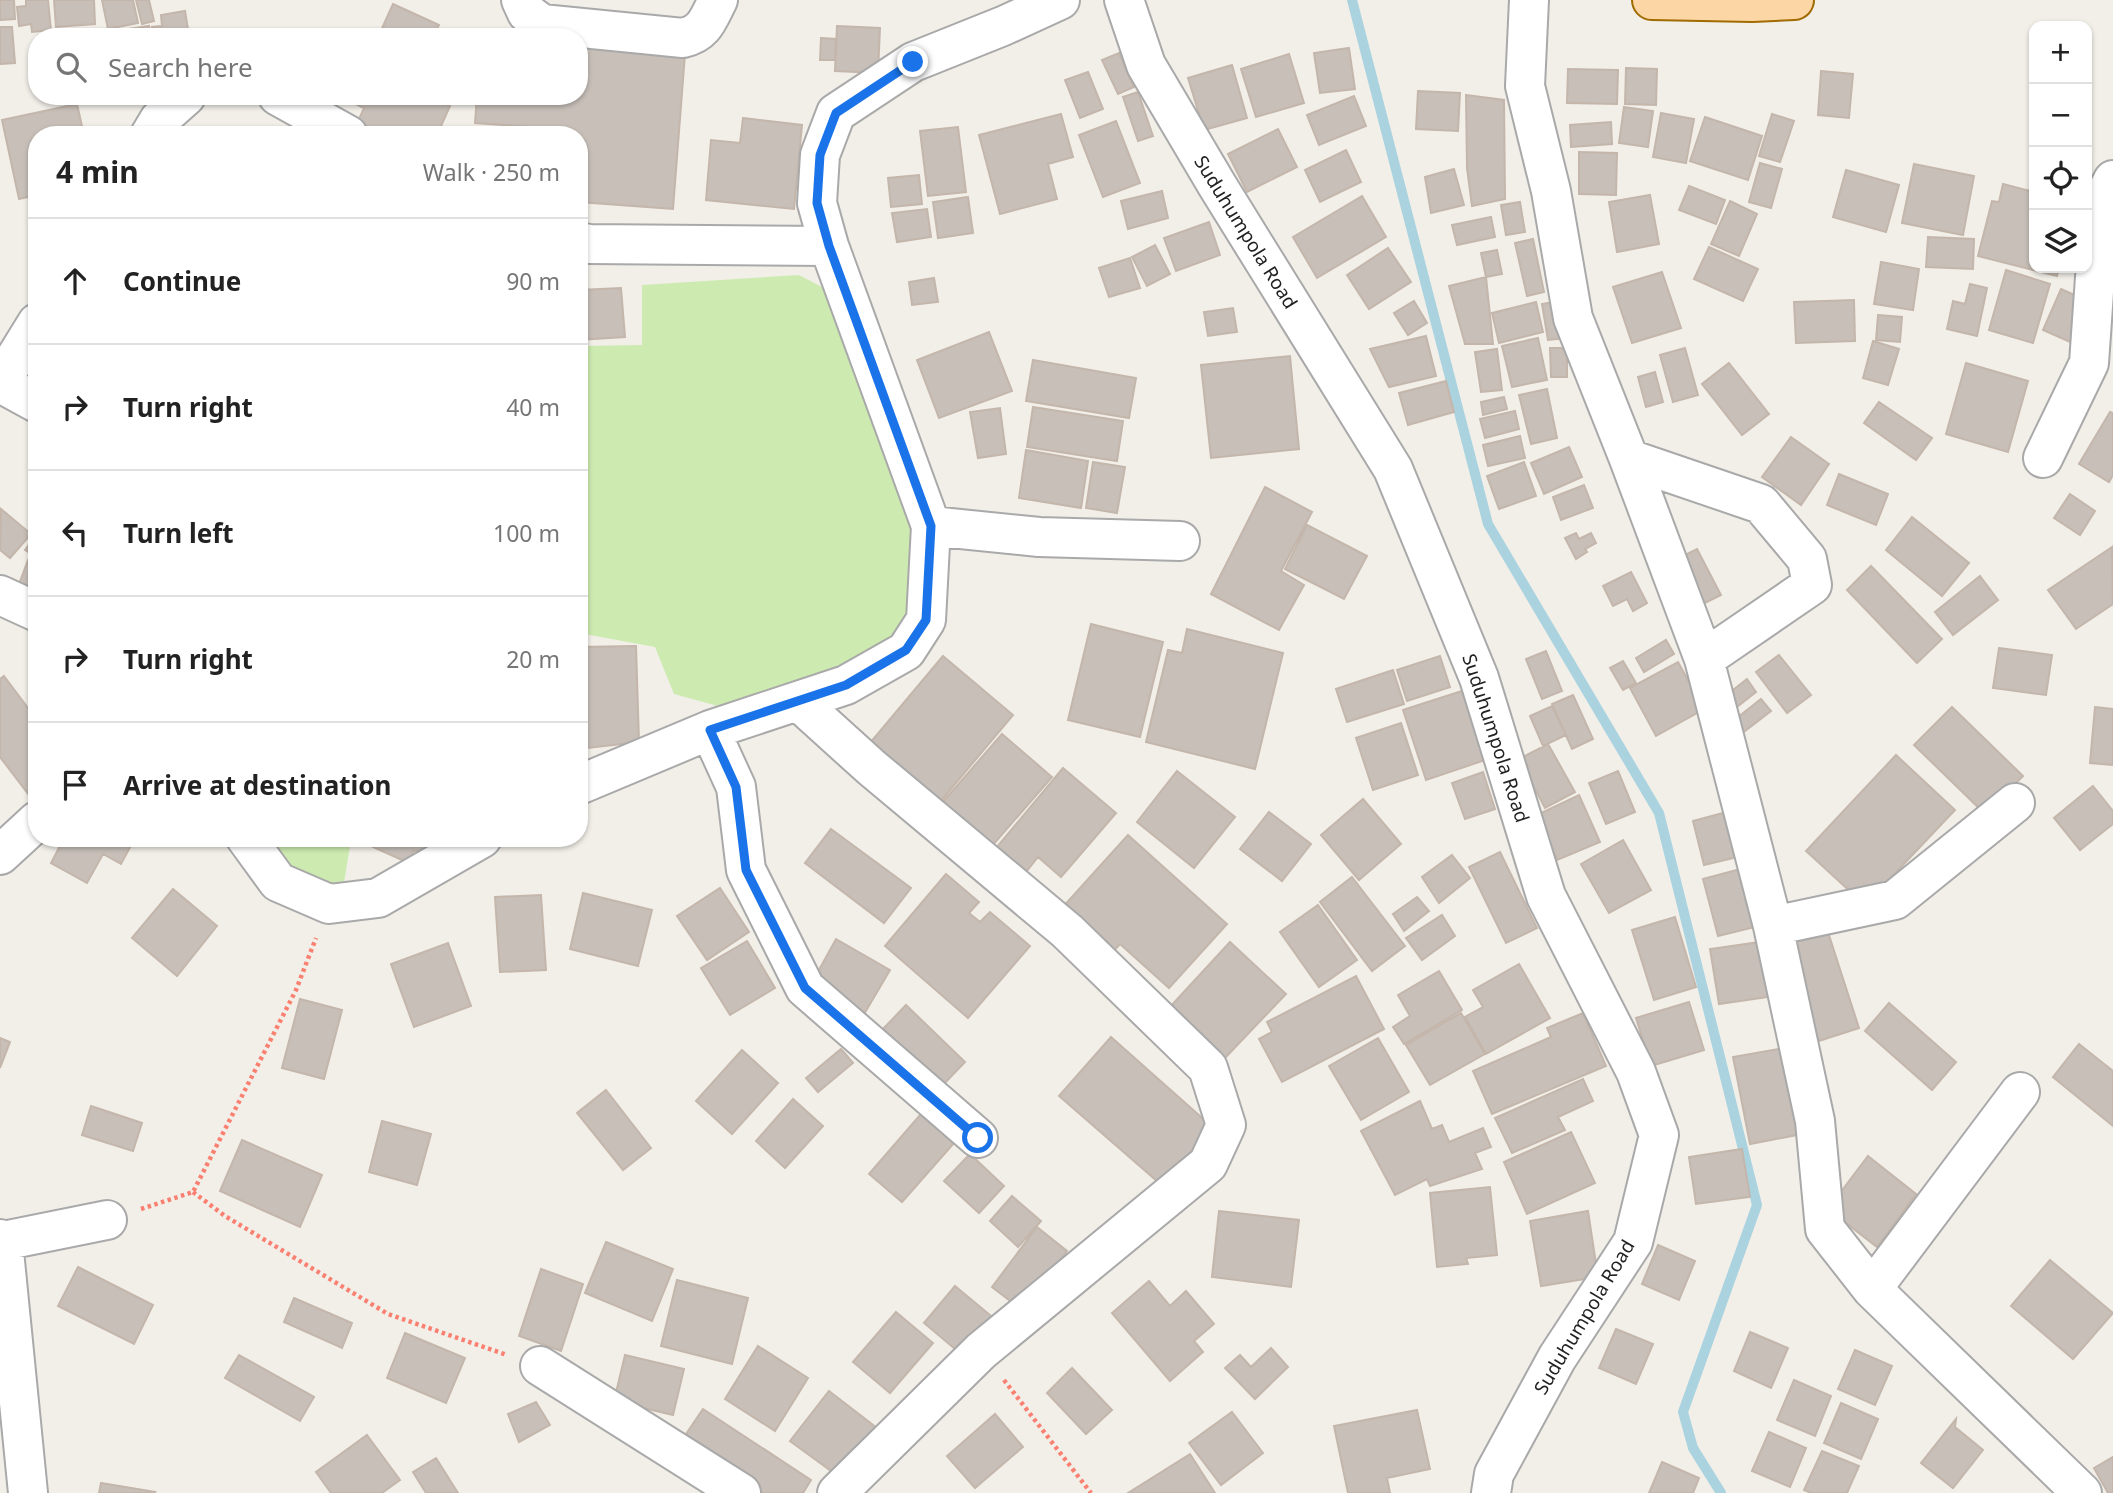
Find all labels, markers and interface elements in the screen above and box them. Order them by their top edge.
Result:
map controls [2029,21,2092,273]
button: + [2029,21,2092,84]
search box [28,28,588,105]
route end [897,46,928,77]
icon: search [52,48,90,86]
text: Search here [108,49,253,85]
button: − [2029,84,2092,147]
button: locate [2029,147,2092,210]
street label: Suduhumpola Road [1188,150,1304,314]
text: 4 min [56,151,139,192]
text: Walk · 250 m [423,156,560,188]
button: layers [2029,210,2092,273]
icon: ahead [56,262,94,300]
text: Continue [123,263,241,299]
text: 90 m [506,265,560,297]
icon: right [56,388,94,426]
text: Turn right [123,389,253,425]
text: 40 m [506,391,560,423]
icon: left [56,514,94,552]
text: Turn left [123,515,234,551]
text: 100 m [493,517,560,549]
icon: right [56,640,94,678]
text: Turn right [123,641,253,677]
text: 20 m [506,643,560,675]
street label: Suduhumpola Road [1456,650,1536,826]
icon: arrive [56,766,94,804]
text: Arrive at destination [123,767,392,803]
route start [962,1122,993,1153]
street label: Suduhumpola Road [1527,1235,1641,1399]

